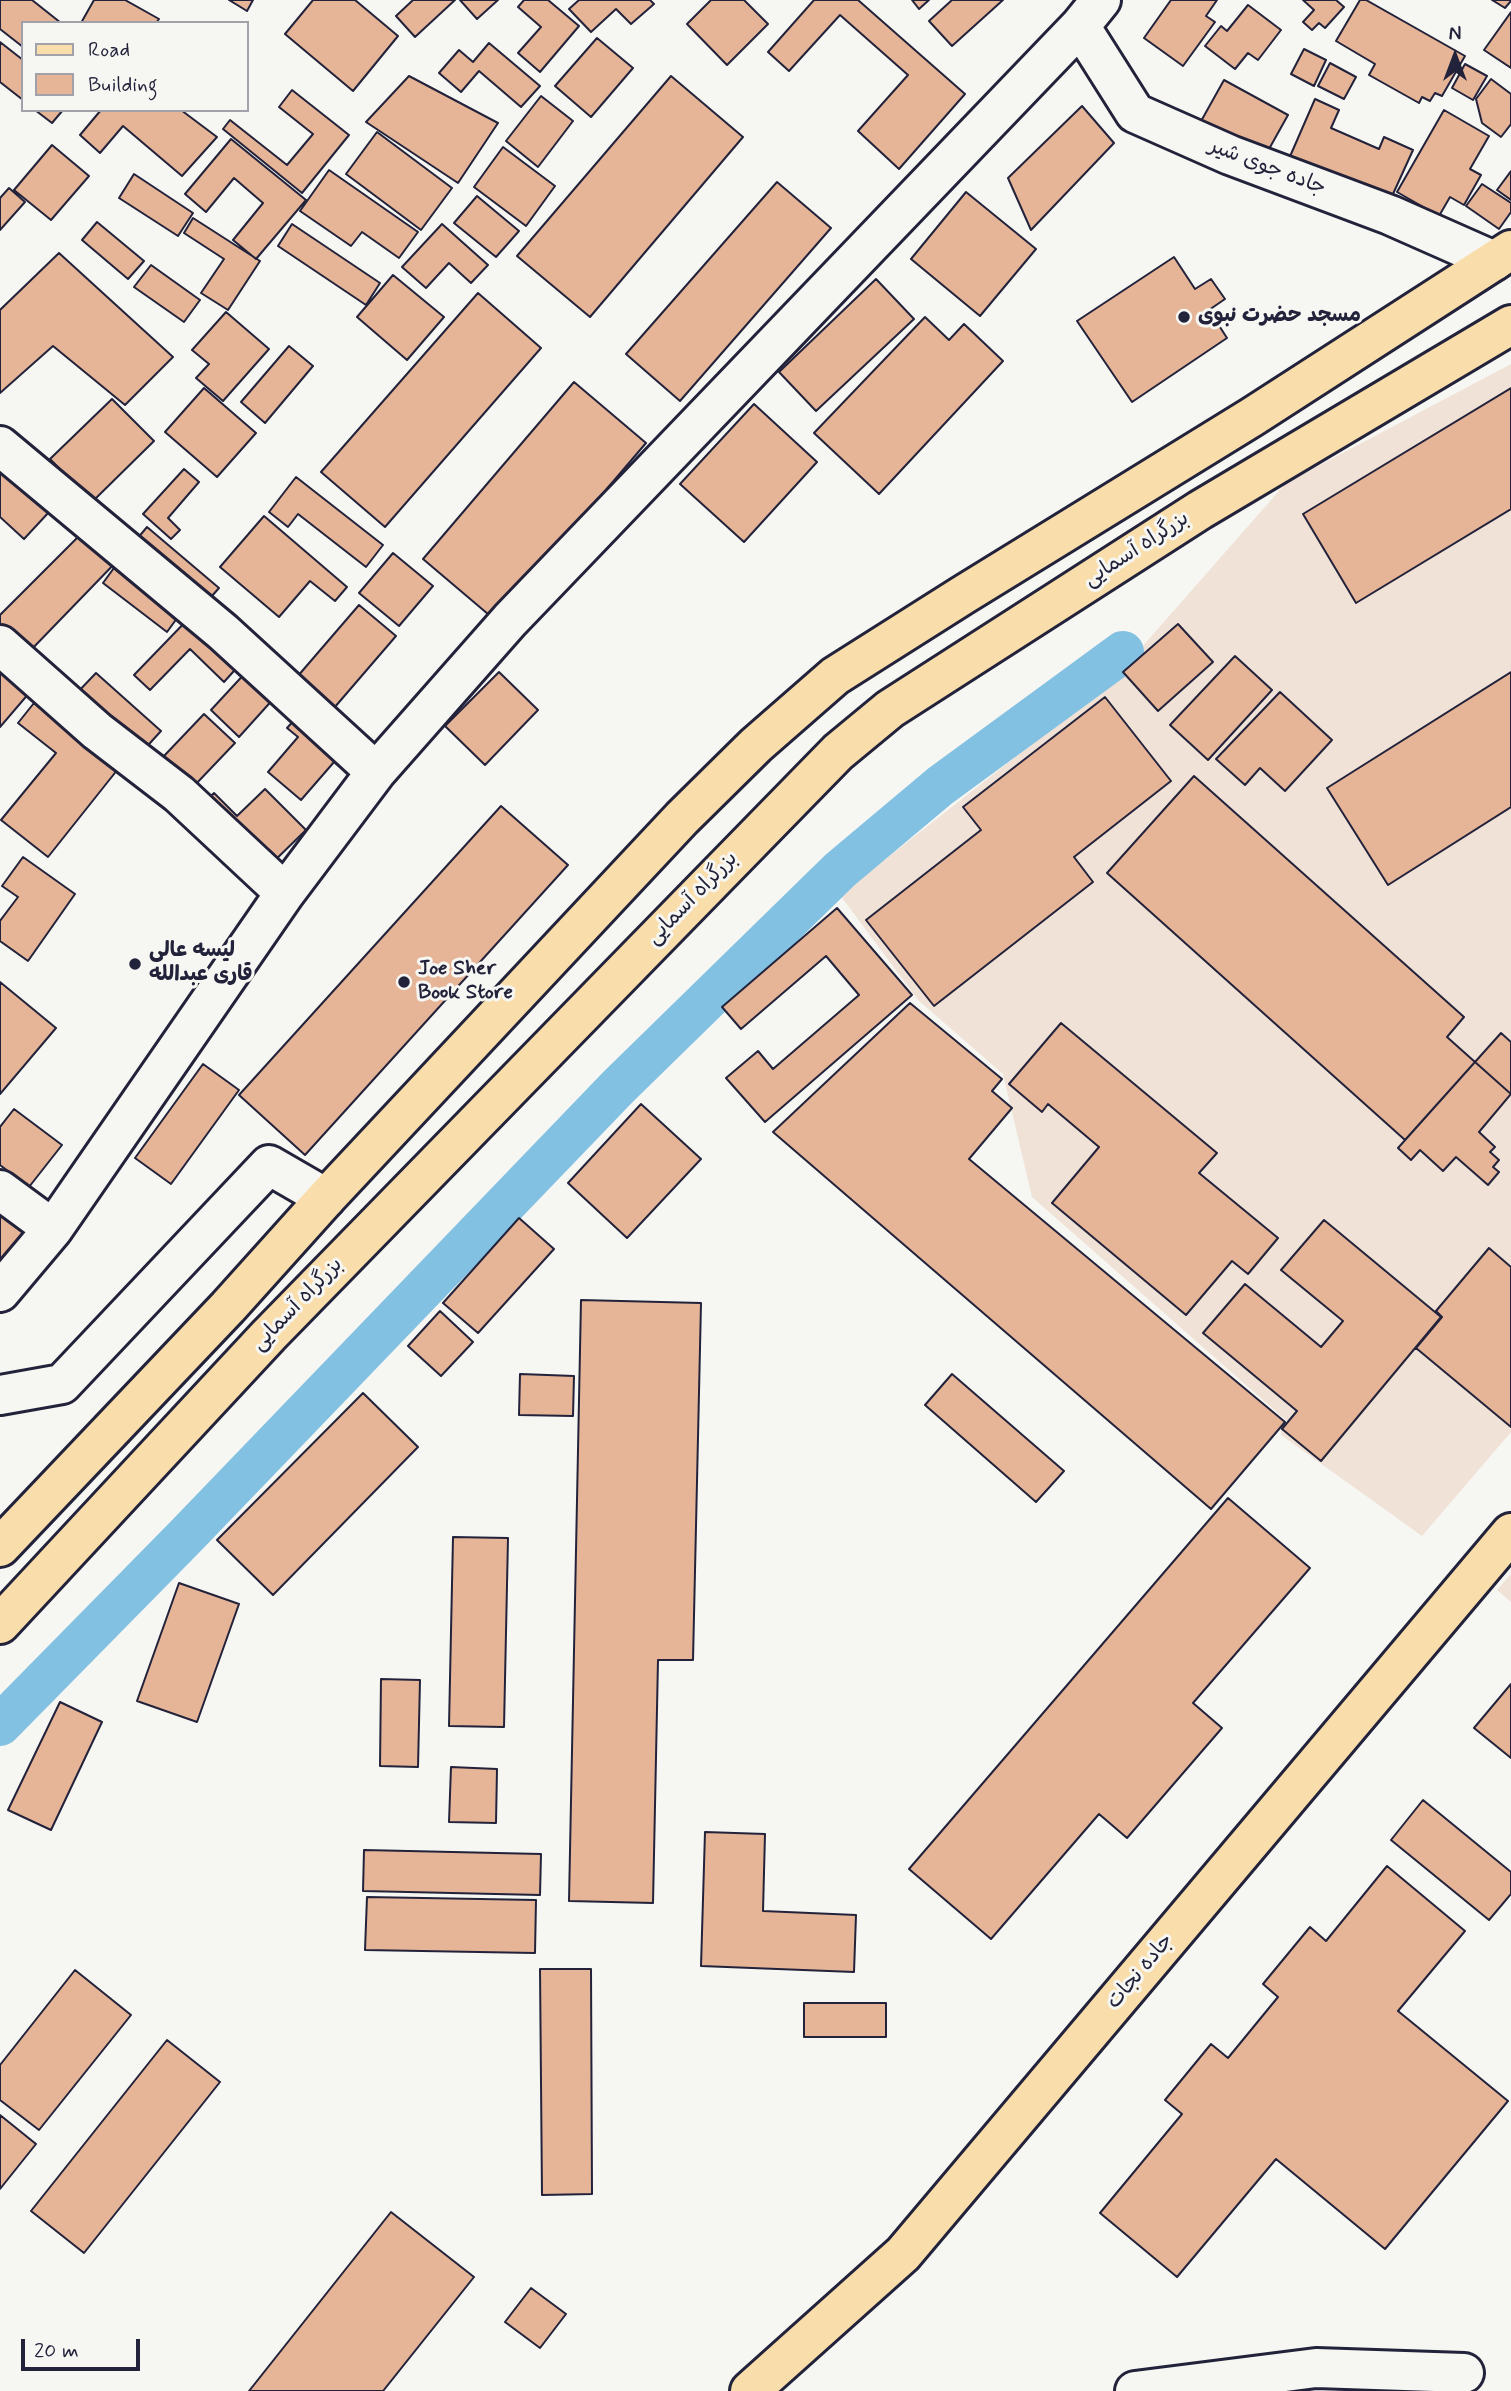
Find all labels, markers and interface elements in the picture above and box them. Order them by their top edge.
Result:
legend [21,21,248,112]
north arrow [1420,21,1490,91]
text: N [1449,22,1461,47]
text: Road [88,36,130,64]
text: Building [88,71,158,99]
street label: جاده جوی شیر [1205,134,1329,202]
place label: مسجد حضرت نبوی [1198,304,1361,330]
marker: مسجد حضرت نبوی [1176,309,1192,325]
street label: بزرگراه آسمایی [1080,507,1194,593]
street label: بزرگراه آسمایی [642,847,744,951]
place label: لیسه عالی قاری عبدالله [149,939,253,989]
marker: لیسه عالی قاری عبدالله [127,956,143,972]
place label: Joe Sher Book Store [418,957,513,1007]
marker: Joe Sher Book Store [396,974,412,990]
street label: بزرگراه آسمایی [247,1253,349,1357]
street label: جاده نجات [1102,1929,1180,2015]
scale bar [24,2324,144,2368]
text: 20 m [34,2337,79,2365]

